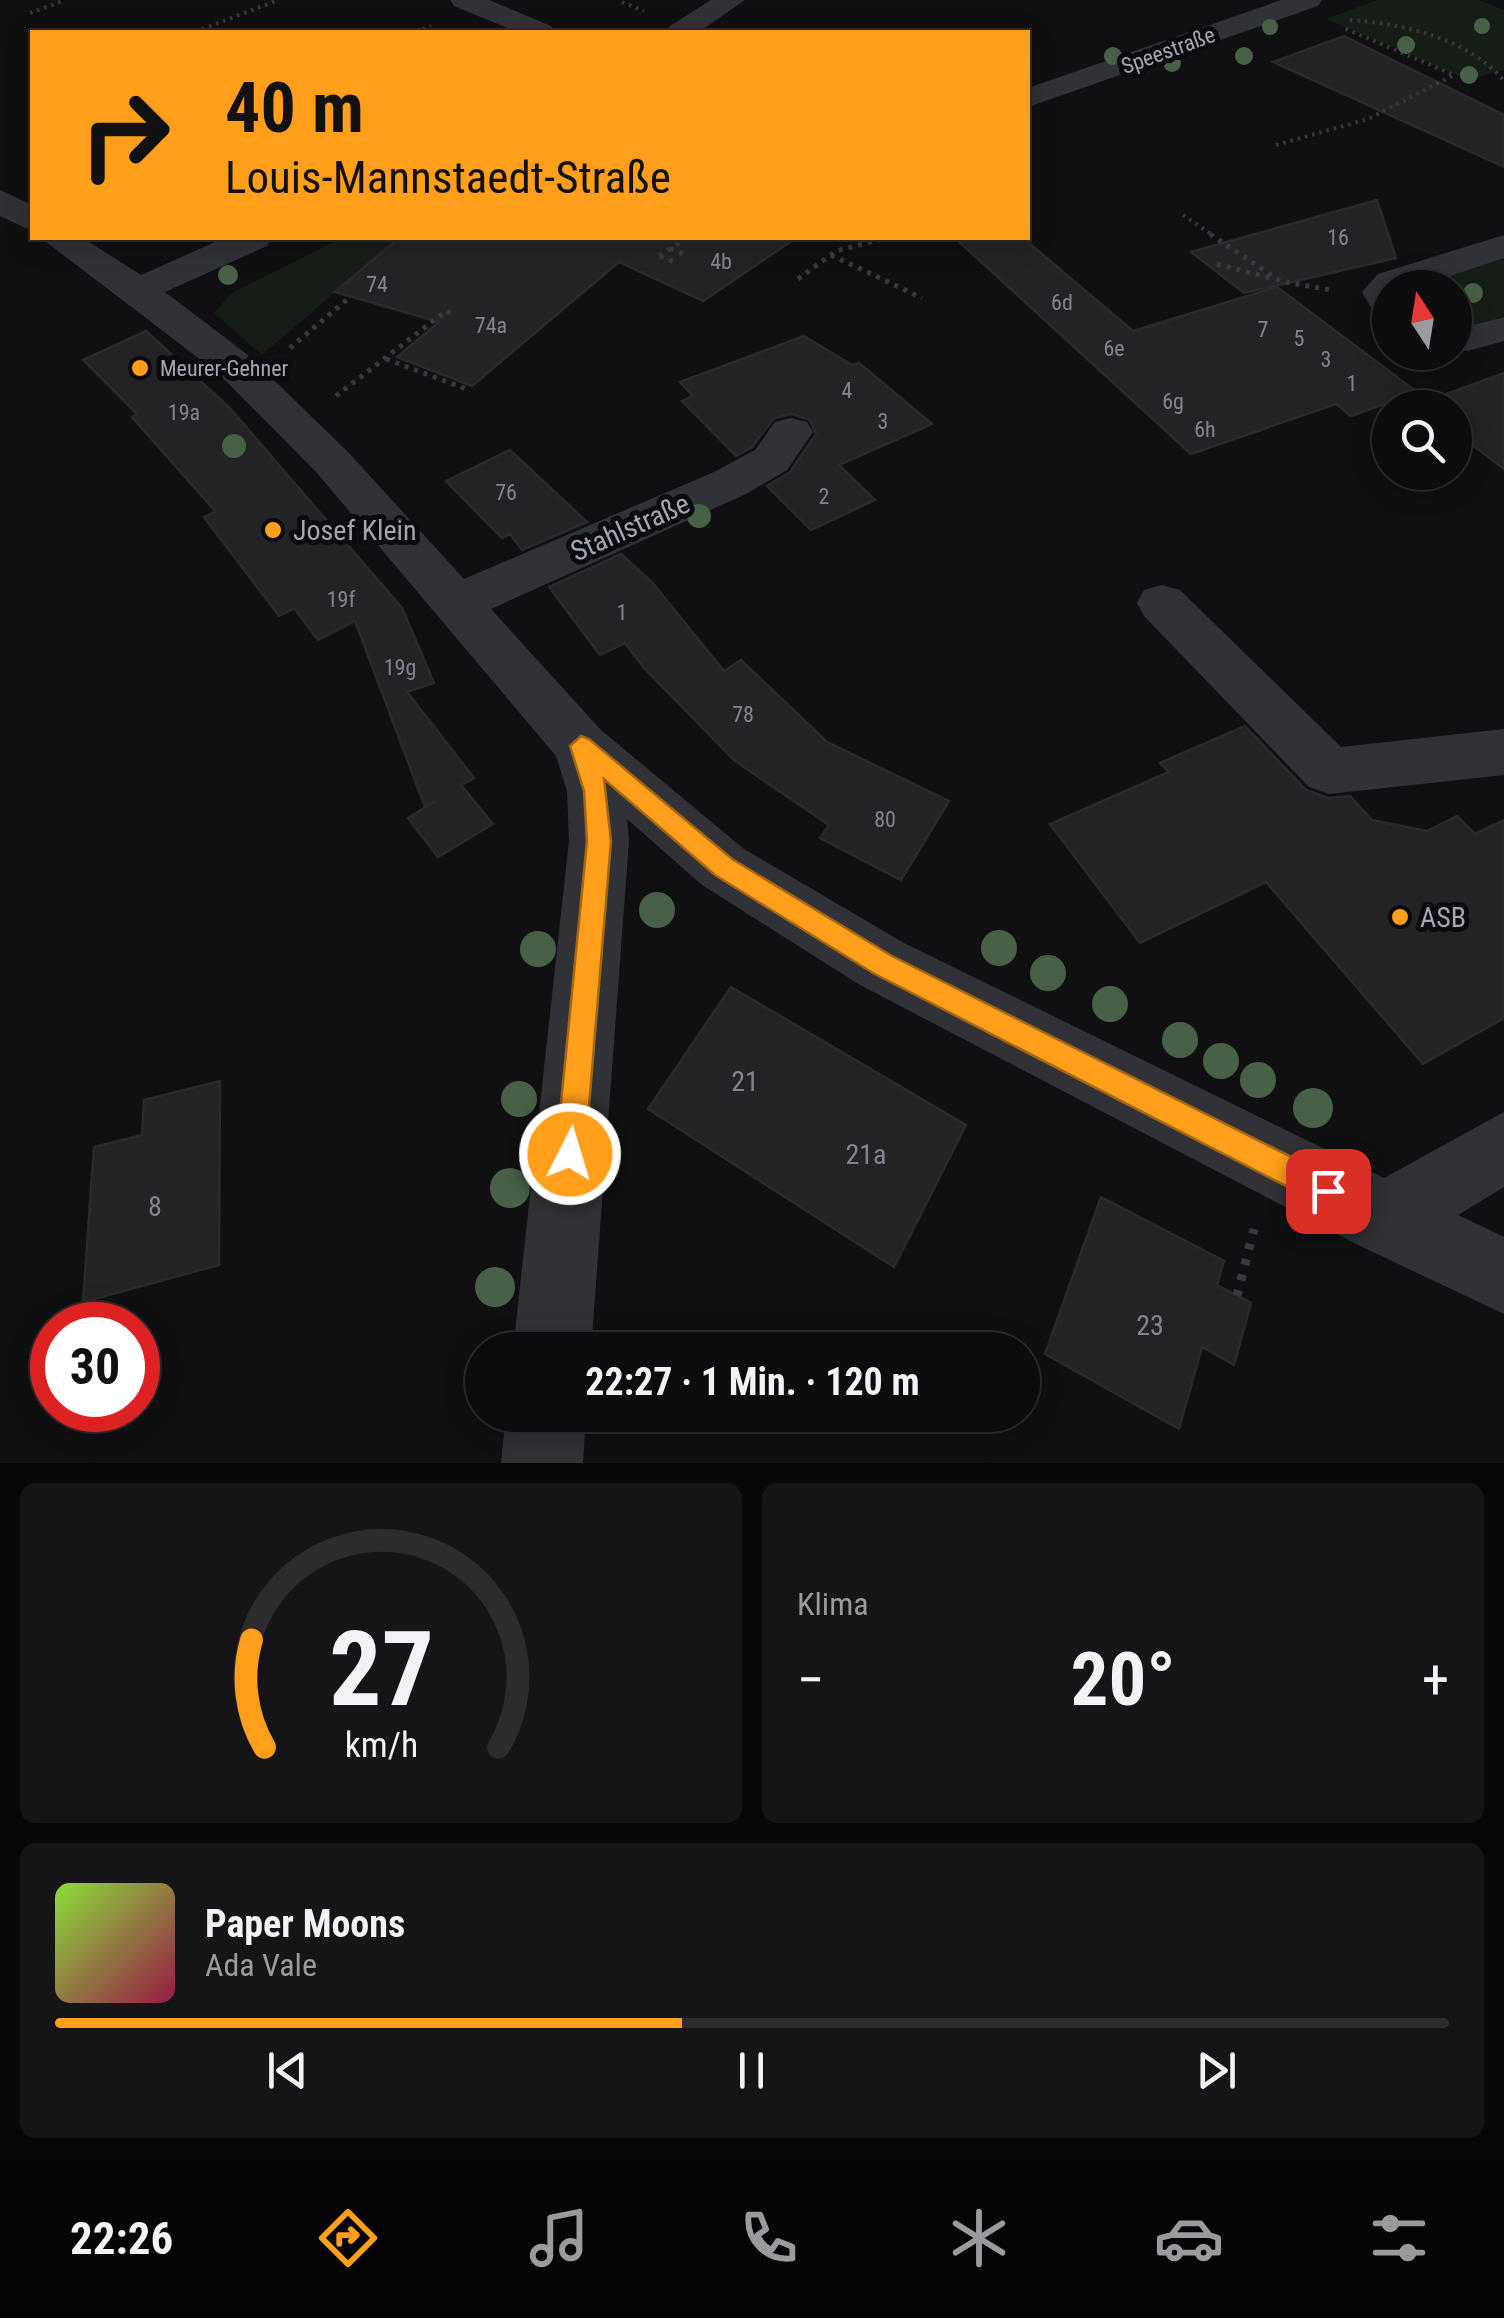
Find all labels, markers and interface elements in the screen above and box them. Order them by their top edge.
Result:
street label: Speestraße [1118,22,1219,79]
text: 40 m [225,67,364,149]
icon: right [60,70,190,200]
text: Louis-Mannstaedt-Straße [225,151,671,204]
house number: 16 [1327,225,1349,250]
house number: 4b [710,249,732,274]
north arrow [1372,270,1472,370]
map controls [1372,270,1472,490]
house number: 74 [366,272,388,297]
house number: 6d [1051,290,1073,315]
house number: 74a [475,313,507,338]
house number: 7 [1258,317,1268,342]
house number: 5 [1294,326,1304,351]
house number: 6e [1103,336,1125,361]
house number: 3 [1321,347,1331,372]
place label: Meurer-Gehner [160,356,288,381]
marker: Meurer-Gehner [129,357,151,379]
house number: 1 [1347,371,1357,396]
house number: 4 [842,378,853,403]
house number: 6g [1162,389,1184,414]
button: search [1372,390,1472,490]
house number: 19a [168,400,200,425]
house number: 3 [878,409,888,434]
house number: 6h [1194,417,1216,442]
house number: 76 [495,480,517,505]
house number: 2 [819,484,829,509]
street label: Stahlstraße [566,487,695,568]
place label: Josef Klein [293,514,417,547]
marker: Josef Klein [262,519,284,541]
house number: 19f [327,587,355,612]
house number: 1 [617,600,627,625]
house number: 19g [384,655,416,680]
house number: 78 [732,702,754,727]
house number: 80 [874,807,896,832]
place label: ASB [1420,901,1466,934]
marker: ASB [1389,906,1411,928]
house number: 21 [731,1065,759,1098]
position arrow [518,1102,622,1206]
house number: 21a [845,1138,887,1171]
pin [1286,1149,1371,1234]
icon: arrive [1301,1164,1356,1219]
house number: 8 [148,1190,162,1223]
speed limit sign: 30 [30,1302,160,1432]
house number: 23 [1136,1309,1164,1342]
text: 22:27 · 1 Min. · 120 m [585,1360,920,1404]
text: Klima [797,1585,869,1623]
text: 27 [328,1609,434,1730]
text: 20° [1071,1635,1176,1723]
text: − [797,1648,825,1712]
text: + [1422,1648,1449,1712]
text: km/h [344,1724,418,1766]
text: Paper Moons [205,1902,405,1946]
text: Ada Vale [205,1946,317,1984]
icon: previous [260,2043,315,2098]
icon: pause [724,2043,779,2098]
icon: next [1189,2043,1244,2098]
icon: directions [313,2203,383,2273]
icon: music [524,2203,594,2273]
icon: phone [734,2203,804,2273]
icon: climate [944,2203,1014,2273]
icon: car [1154,2203,1224,2273]
icon: filters [1364,2203,1434,2273]
text: 22:26 [70,2212,173,2265]

